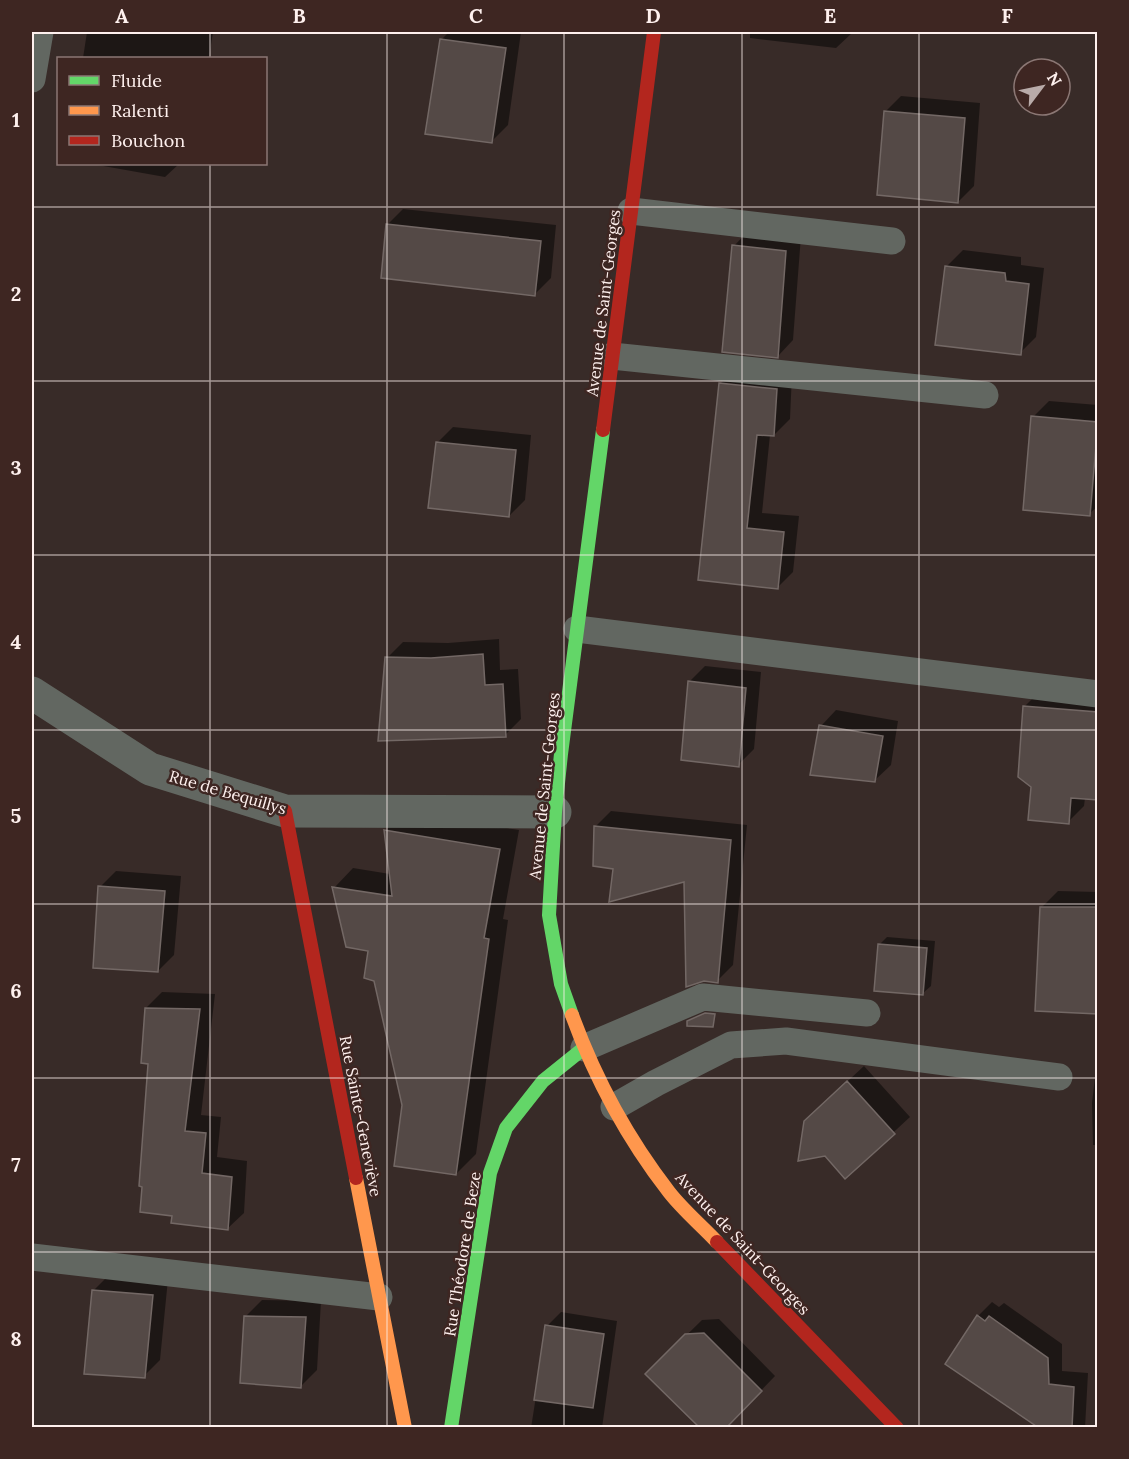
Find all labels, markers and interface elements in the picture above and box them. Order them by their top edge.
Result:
text: A [115,3,129,28]
text: B [292,3,306,28]
text: C [469,3,483,28]
text: D [645,3,661,28]
text: E [824,3,836,28]
text: F [1001,3,1013,28]
legend [57,57,267,165]
north arrow [1012,57,1072,117]
text: Fluide [111,69,162,92]
text: N [1043,69,1066,90]
text: Ralenti [111,99,169,122]
text: 1 [12,107,20,132]
text: Bouchon [111,129,185,152]
street label: Avenue de Saint-Georges [581,208,624,399]
text: 2 [11,281,21,306]
text: 3 [10,455,22,480]
text: 4 [11,629,22,654]
street label: Avenue de Saint-Georges [524,691,564,882]
street label: Rue de Bequillys [167,766,289,818]
text: 5 [11,803,22,828]
text: 6 [10,978,22,1003]
street label: Rue Sainte-Geneviève [336,1034,386,1198]
text: 7 [11,1152,21,1177]
street label: Avenue de Saint-Georges [671,1167,814,1319]
street label: Rue Théodore de Beze [439,1170,485,1338]
text: 8 [10,1326,22,1351]

